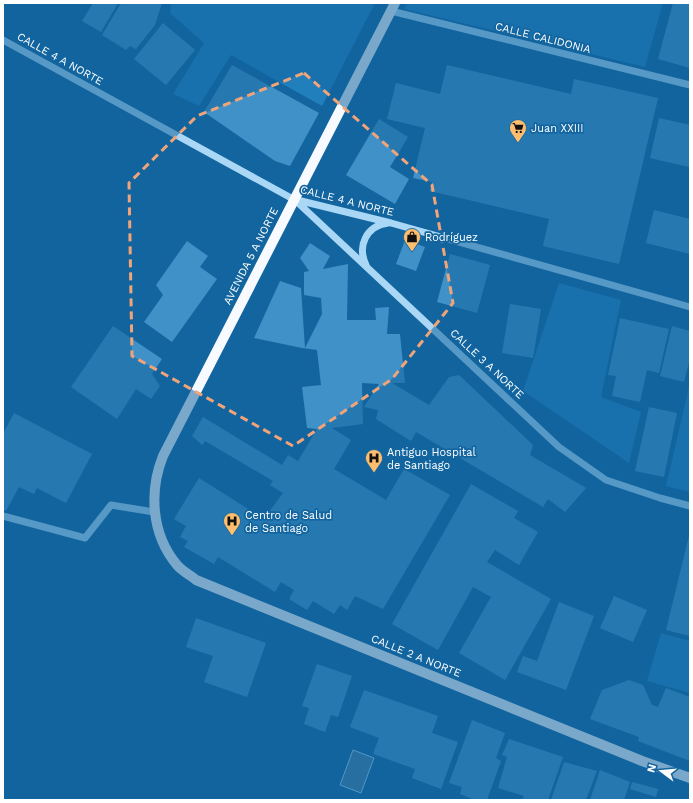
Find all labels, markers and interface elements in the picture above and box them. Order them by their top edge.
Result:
street label: CALLE CALIDONIA [494,20,592,56]
street label: CALLE 4 A NORTE [15,30,105,88]
supermarket icon: Juan XXIII [508,118,528,143]
place label: Juan XXIII [531,122,584,135]
street label: CALLE 4 A NORTE [299,183,395,219]
street label: AVENIDA 5 A NORTE [221,205,281,307]
shop icon: Rodríguez [402,227,422,252]
place label: Rodríguez [425,231,478,244]
street label: CALLE 3 A NORTE [447,326,527,402]
place label: Antiguo Hospital de Santiago [387,446,477,472]
hospital icon: Antiguo Hospital de Santiago [364,448,384,473]
place label: Centro de Salud de Santiago [245,509,332,535]
hospital icon: Centro de Salud de Santiago [222,511,242,536]
street label: CALLE 2 A NORTE [369,632,463,680]
north arrow [641,751,681,791]
text: N [644,763,659,774]

